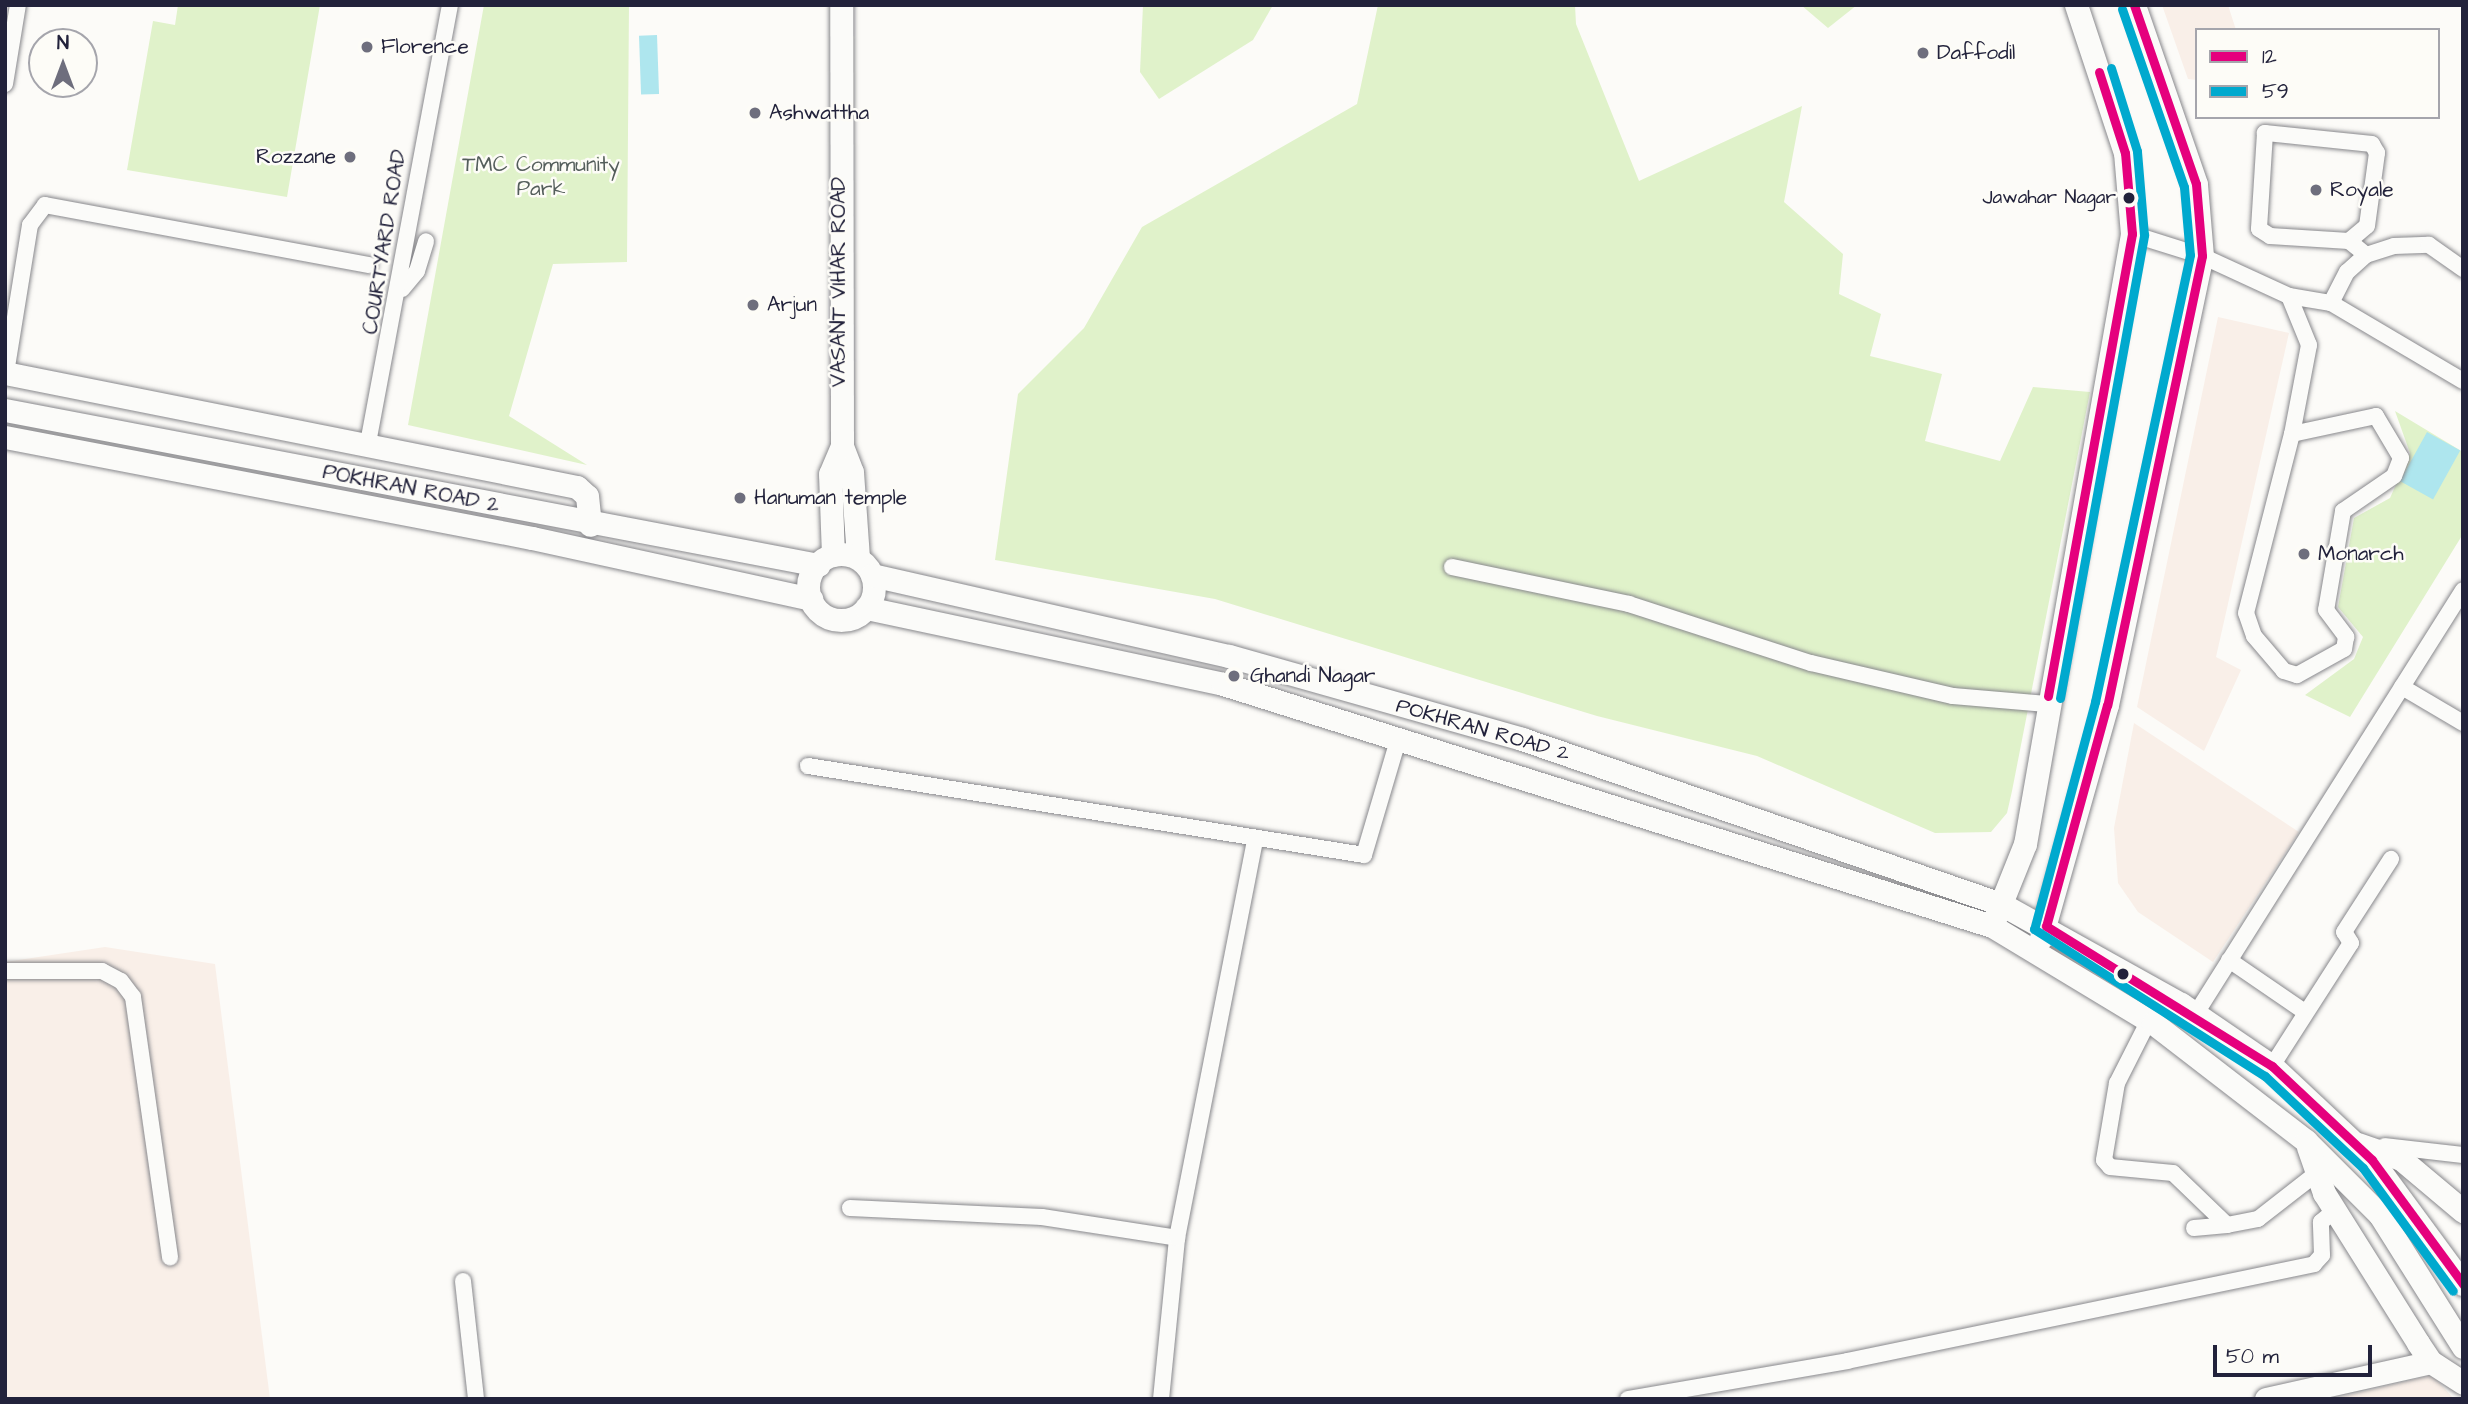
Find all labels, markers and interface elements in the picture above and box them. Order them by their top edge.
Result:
north arrow [28,28,98,98]
legend [2195,28,2440,119]
text: N [57,30,69,57]
place label: Florence [381,34,469,60]
marker: Florence [359,39,375,55]
place label: Daffodil [1937,40,2015,66]
text: 12 [2262,42,2277,71]
marker: Daffodil [1915,45,1931,61]
text: 59 [2262,77,2289,106]
place label: Ashwattha [769,100,869,126]
marker: Ashwattha [747,105,763,121]
place label: Rozzane [256,144,336,170]
street label: COURTYARD ROAD [358,148,412,336]
marker: Rozzane [342,149,358,165]
park label: TMC Community Park [462,152,620,202]
street label: VASANT VIHAR ROAD [826,177,852,387]
place label: Royale [2330,177,2394,203]
marker: Royale [2308,182,2324,198]
place label: Jawahar Nagar [1983,187,2116,209]
marker: Jawahar Nagar [2122,191,2136,205]
place label: Arjun [767,292,817,318]
marker: Arjun [745,297,761,313]
street label: POKHRAN ROAD 2 [321,460,501,518]
place label: Hanuman temple [754,485,907,511]
marker: Hanuman temple [732,490,748,506]
place label: Monarch [2318,541,2404,567]
marker: Monarch [2296,546,2312,562]
place label: Ghandi Nagar [1250,663,1375,689]
marker: Ghandi Nagar [1224,666,1244,686]
street label: POKHRAN ROAD 2 [1393,693,1573,767]
unlabelled marker [2116,967,2130,981]
scale bar [2216,1330,2375,1374]
text: 50 m [2226,1342,2279,1371]

